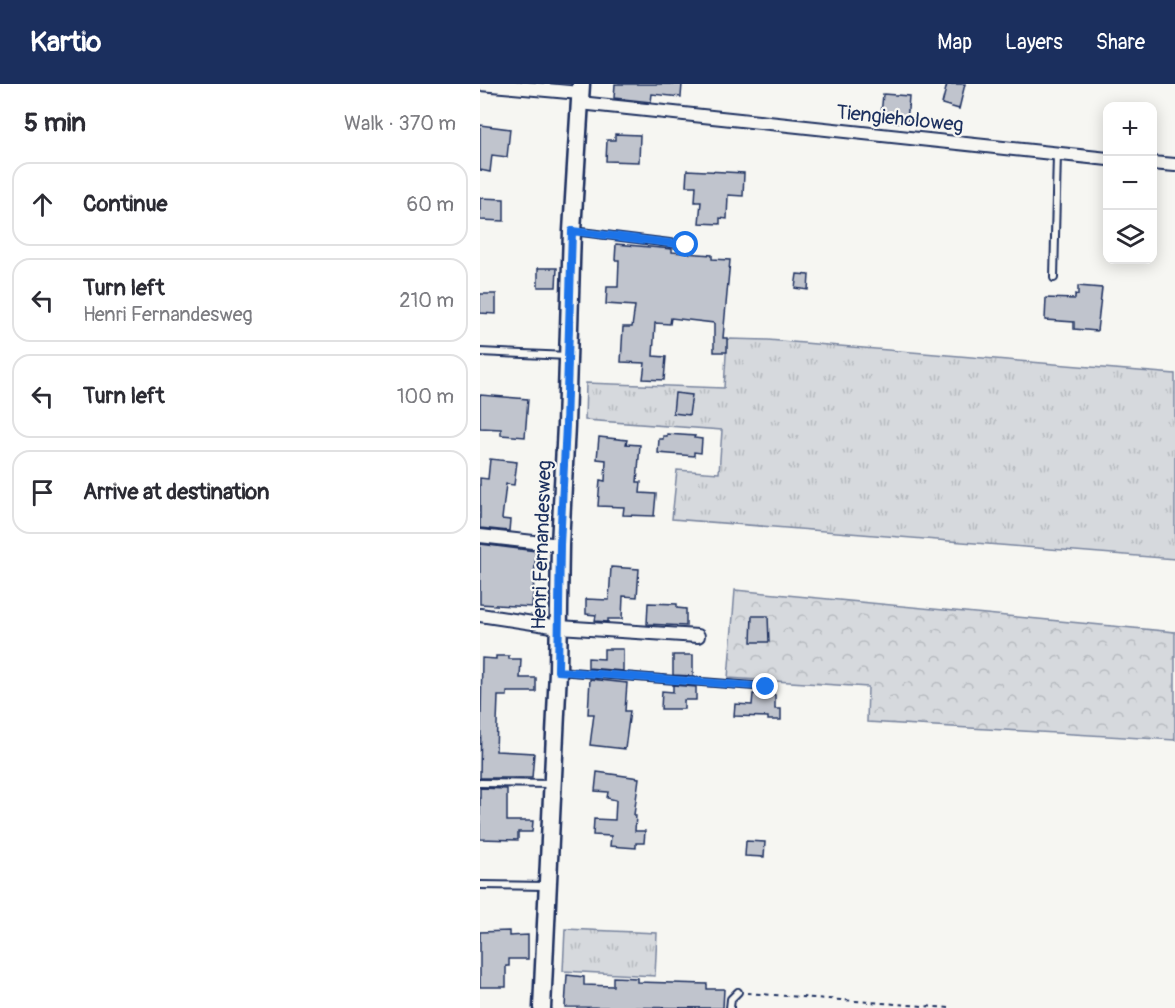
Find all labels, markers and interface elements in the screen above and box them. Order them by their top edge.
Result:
text: Kartio [30,25,101,60]
text: Map [937,29,972,56]
text: Layers [1005,29,1063,56]
text: Share [1096,29,1145,56]
street label: Tiengieholoweg [835,99,965,138]
map controls [1103,102,1157,264]
button: + [1103,102,1157,156]
text: 5 min [24,107,86,139]
text: Walk · 370 m [344,111,456,136]
button: − [1103,156,1157,210]
icon: ahead [26,188,59,221]
text: Continue [83,190,167,218]
text: 60 m [407,192,454,217]
button: layers [1103,210,1157,264]
route start [672,231,698,257]
text: Turn left [83,274,165,302]
icon: left [26,284,59,317]
text: 210 m [399,288,454,313]
text: Henri Fernandesweg [83,302,253,327]
icon: left [26,380,59,413]
text: Turn left [83,382,165,410]
text: 100 m [397,384,454,409]
street label: Henri Fernandesweg [526,460,557,630]
icon: arrive [26,476,59,509]
text: Arrive at destination [83,478,269,506]
route end [752,673,778,699]

